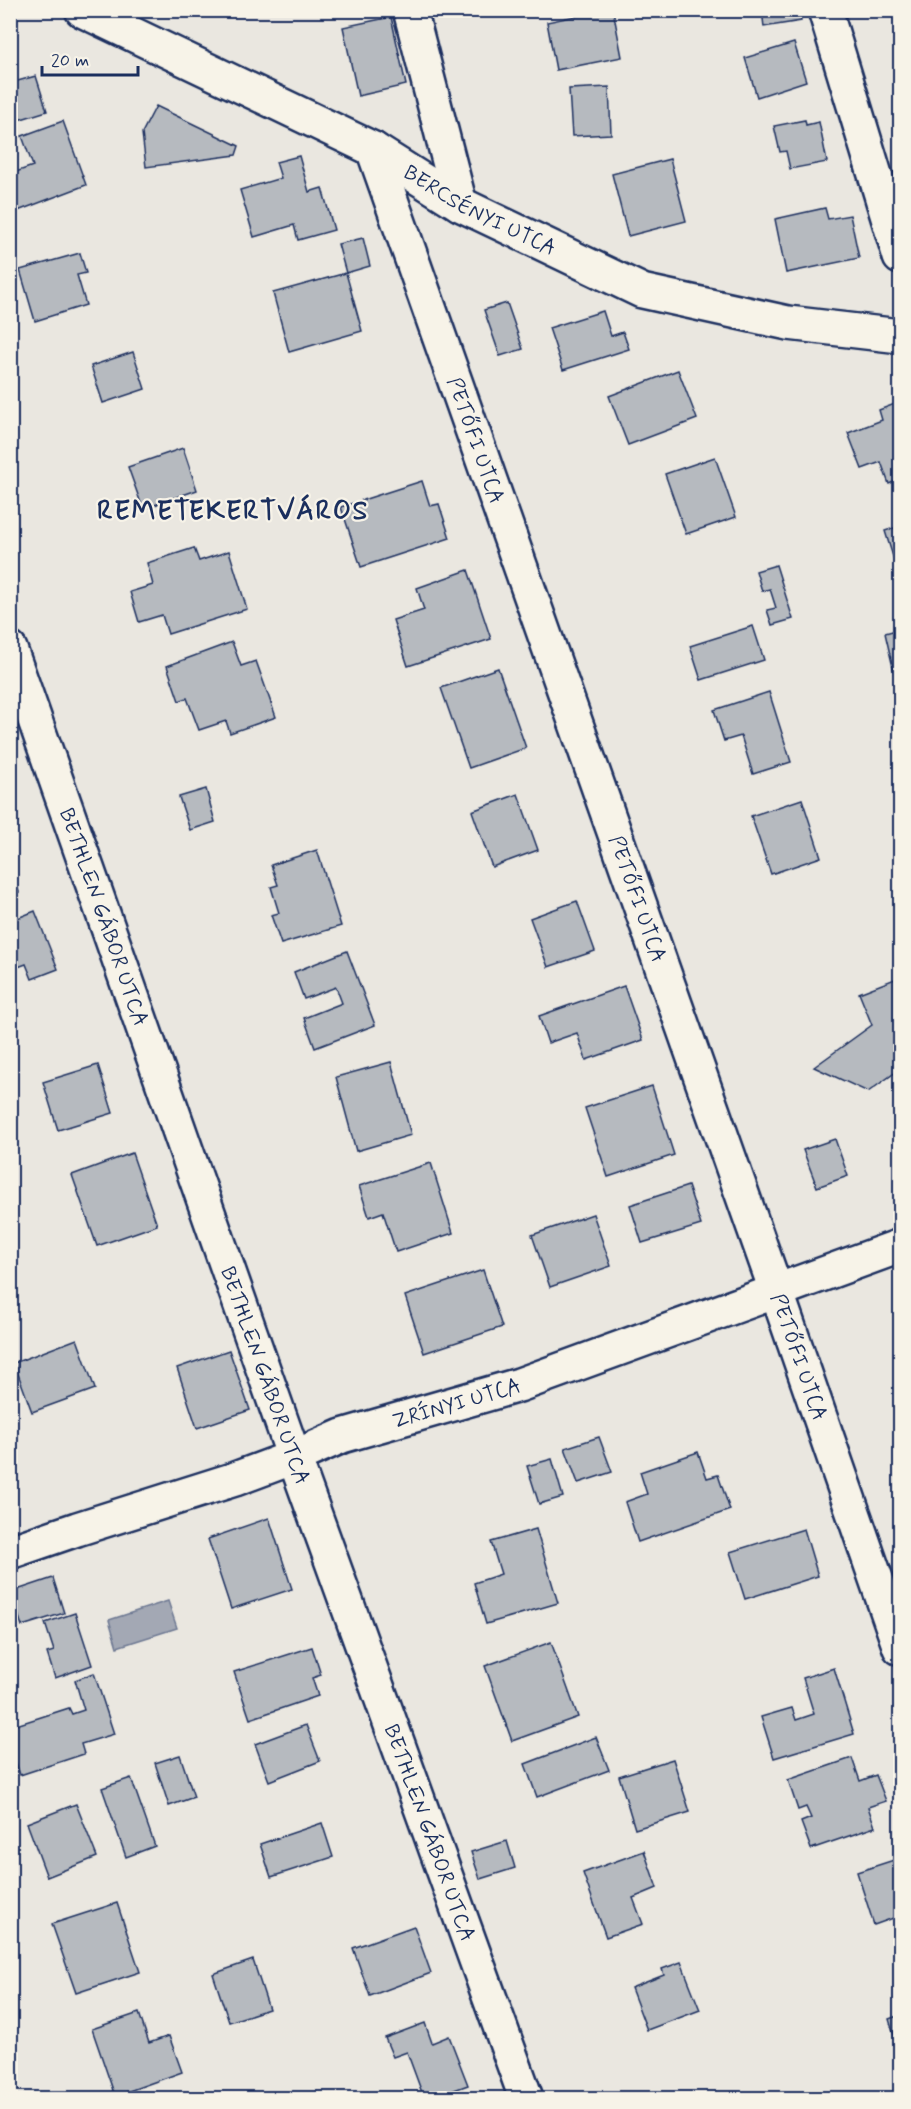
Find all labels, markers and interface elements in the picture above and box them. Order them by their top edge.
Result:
scale bar [42,39,138,77]
text: 20 m [51,49,89,73]
street label: BERCSÉNYI UTCA [398,159,560,263]
street label: PETŐFI UTCA [440,373,510,508]
district label: REMETEKERTVÁROS [97,493,369,529]
street label: BETHLEN GÁBOR UTCA [52,804,154,1030]
street label: PETŐFI UTCA [601,832,672,966]
street label: BETHLEN GÁBOR UTCA [213,1263,316,1489]
street label: PETŐFI UTCA [763,1290,833,1425]
street label: ZRÍNYI UTCA [389,1372,524,1436]
street label: BETHLEN GÁBOR UTCA [377,1720,481,1946]

